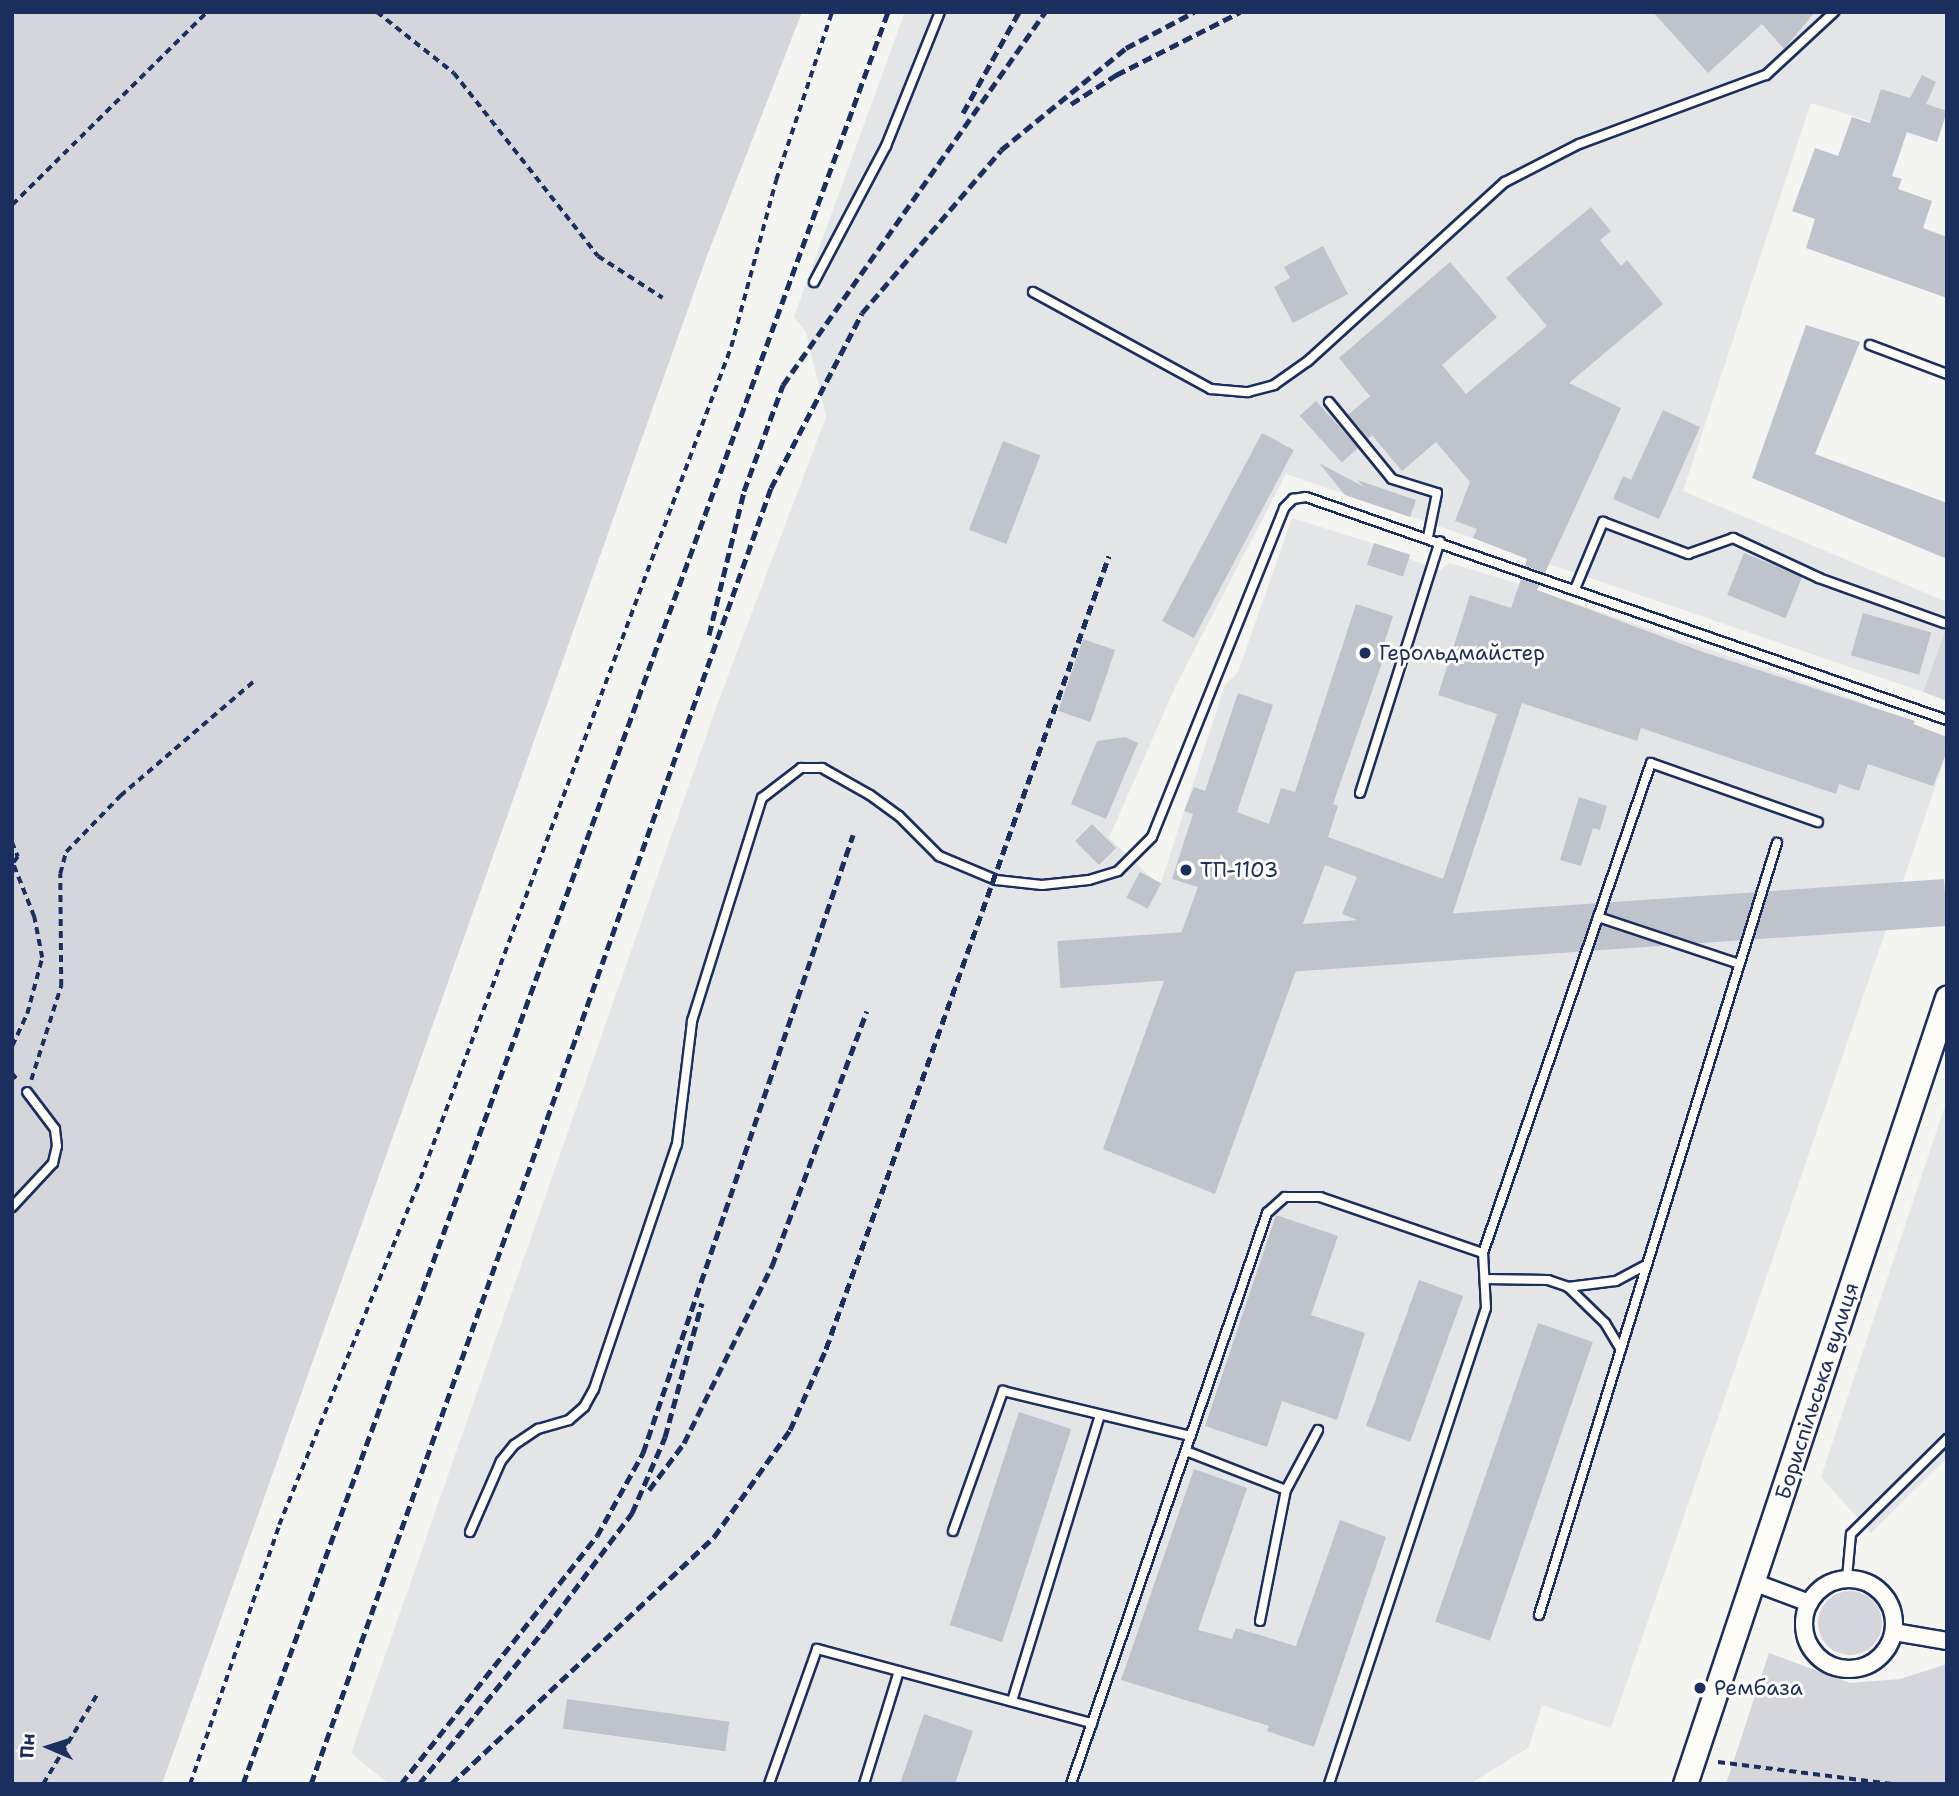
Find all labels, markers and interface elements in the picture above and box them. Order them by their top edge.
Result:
place label: Герольдмайстер [1379,640,1545,666]
marker: Герольдмайстер [1357,645,1373,661]
place label: ТП-1103 [1200,857,1278,883]
marker: ТП-1103 [1178,862,1194,878]
street label: Бориспільська вулиця [1770,1279,1864,1503]
place label: Рембаза [1714,1675,1803,1701]
marker: Рембаза [1692,1680,1708,1696]
north arrow [14,1712,84,1782]
text: Пн [14,1733,41,1759]

